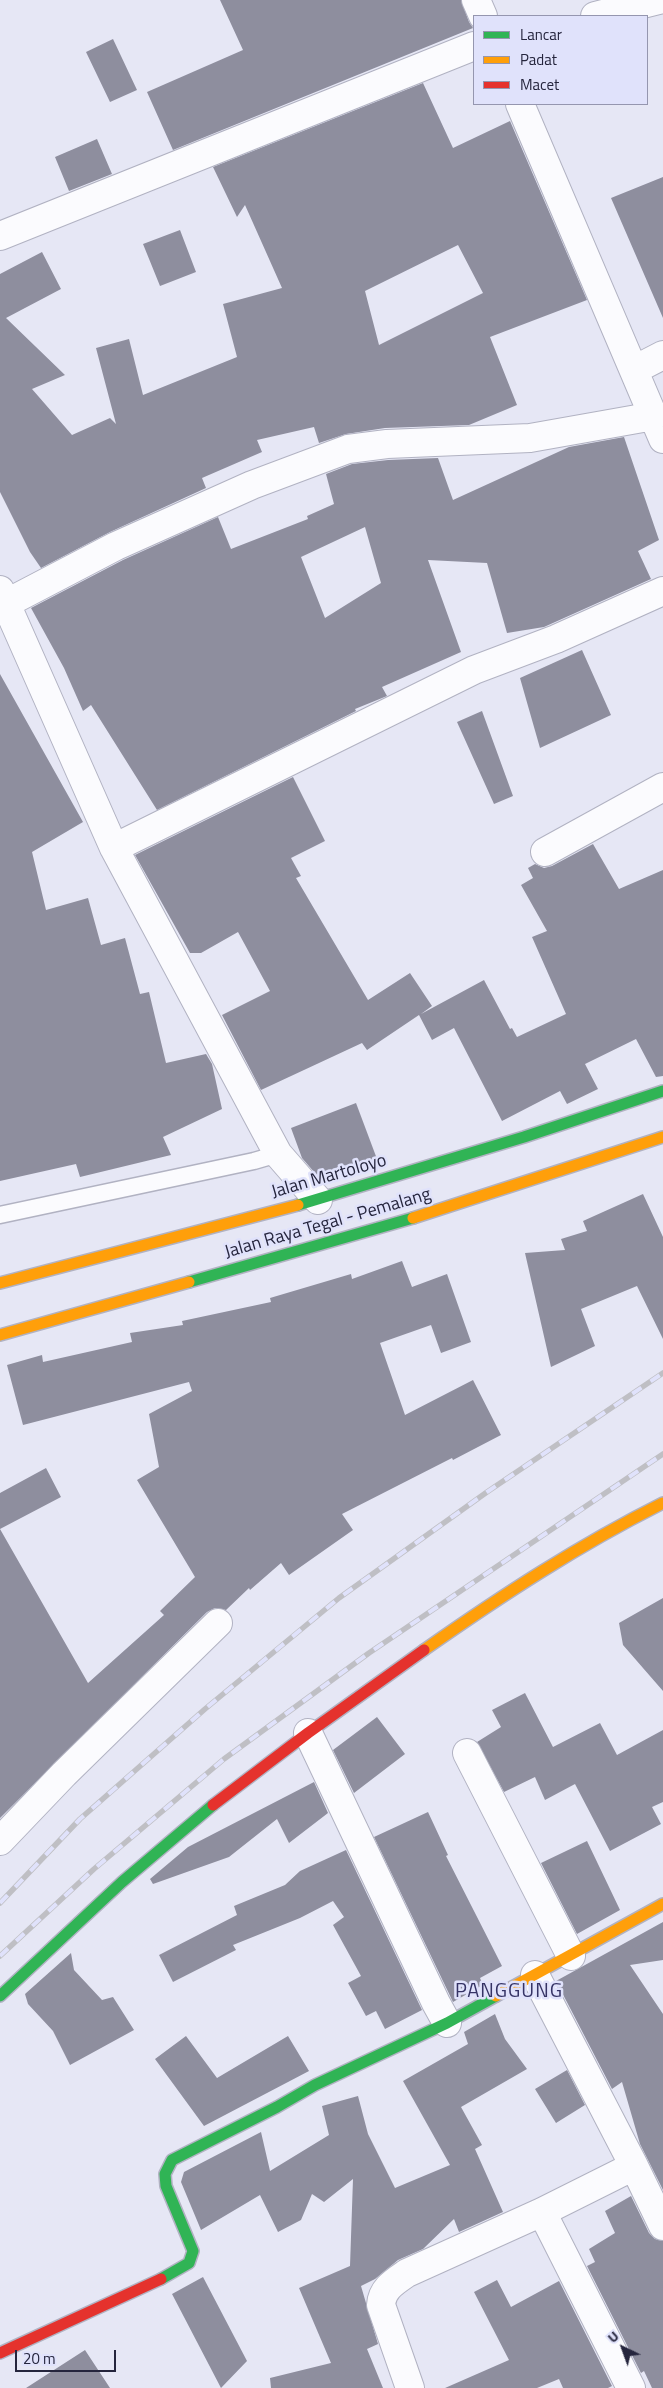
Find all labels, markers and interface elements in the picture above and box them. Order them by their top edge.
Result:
legend [473,15,648,105]
text: Lancar [520,23,562,46]
text: Padat [520,48,557,71]
text: Macet [520,73,559,96]
street label: Jalan Martoloyo [269,1150,389,1204]
street label: Jalan Raya Tegal - Pemalang [222,1184,434,1264]
district label: PANGGUNG [454,1980,564,2004]
north arrow [598,2323,648,2373]
text: U [602,2326,623,2347]
scale bar [18,2340,119,2372]
text: 20 m [23,2347,56,2370]

